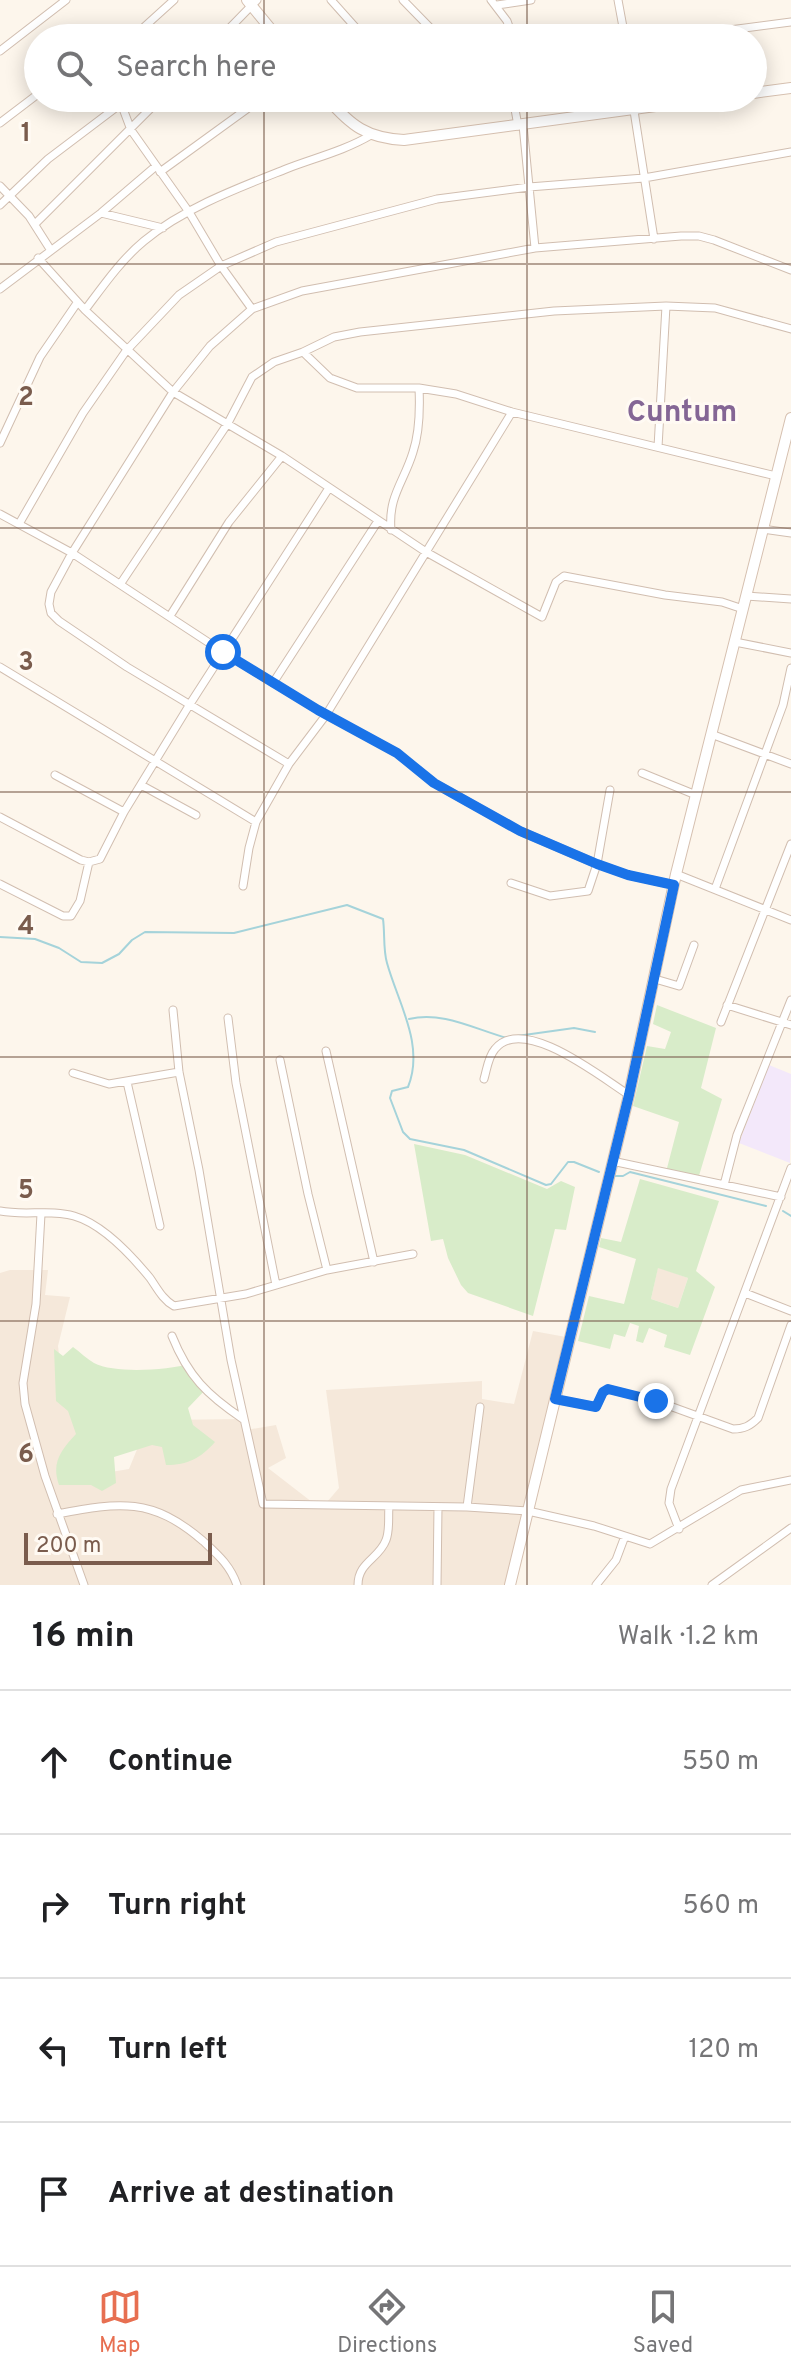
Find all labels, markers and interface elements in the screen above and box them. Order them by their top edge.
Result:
search box [24,24,767,112]
icon: search [52,46,96,90]
text: Search here [116,50,276,87]
text: 1 [21,118,31,151]
text: 2 [18,382,34,415]
district label: Cuntum [627,395,737,432]
route start [205,634,241,670]
text: 3 [18,647,34,680]
text: 4 [18,911,34,944]
text: 5 [18,1175,34,1208]
route end [638,1383,674,1419]
text: 6 [18,1439,34,1472]
scale bar [24,1529,212,1565]
text: 200 m [36,1533,101,1560]
text: 16 min [32,1616,135,1659]
text: Walk · 1.2 km [618,1621,759,1654]
icon: ahead [32,1740,76,1784]
text: Continue [108,1744,233,1781]
text: 550 m [682,1746,759,1779]
icon: right [32,1884,76,1928]
text: Turn right [108,1888,246,1925]
text: 560 m [683,1890,759,1923]
icon: left [32,2028,76,2072]
text: Turn left [108,2032,228,2069]
text: 120 m [689,2034,759,2067]
icon: arrive [32,2172,76,2216]
text: Arrive at destination [108,2176,394,2213]
tab: Map [98,2285,142,2360]
tab: Directions [337,2285,437,2360]
tab: Saved [633,2285,693,2360]

